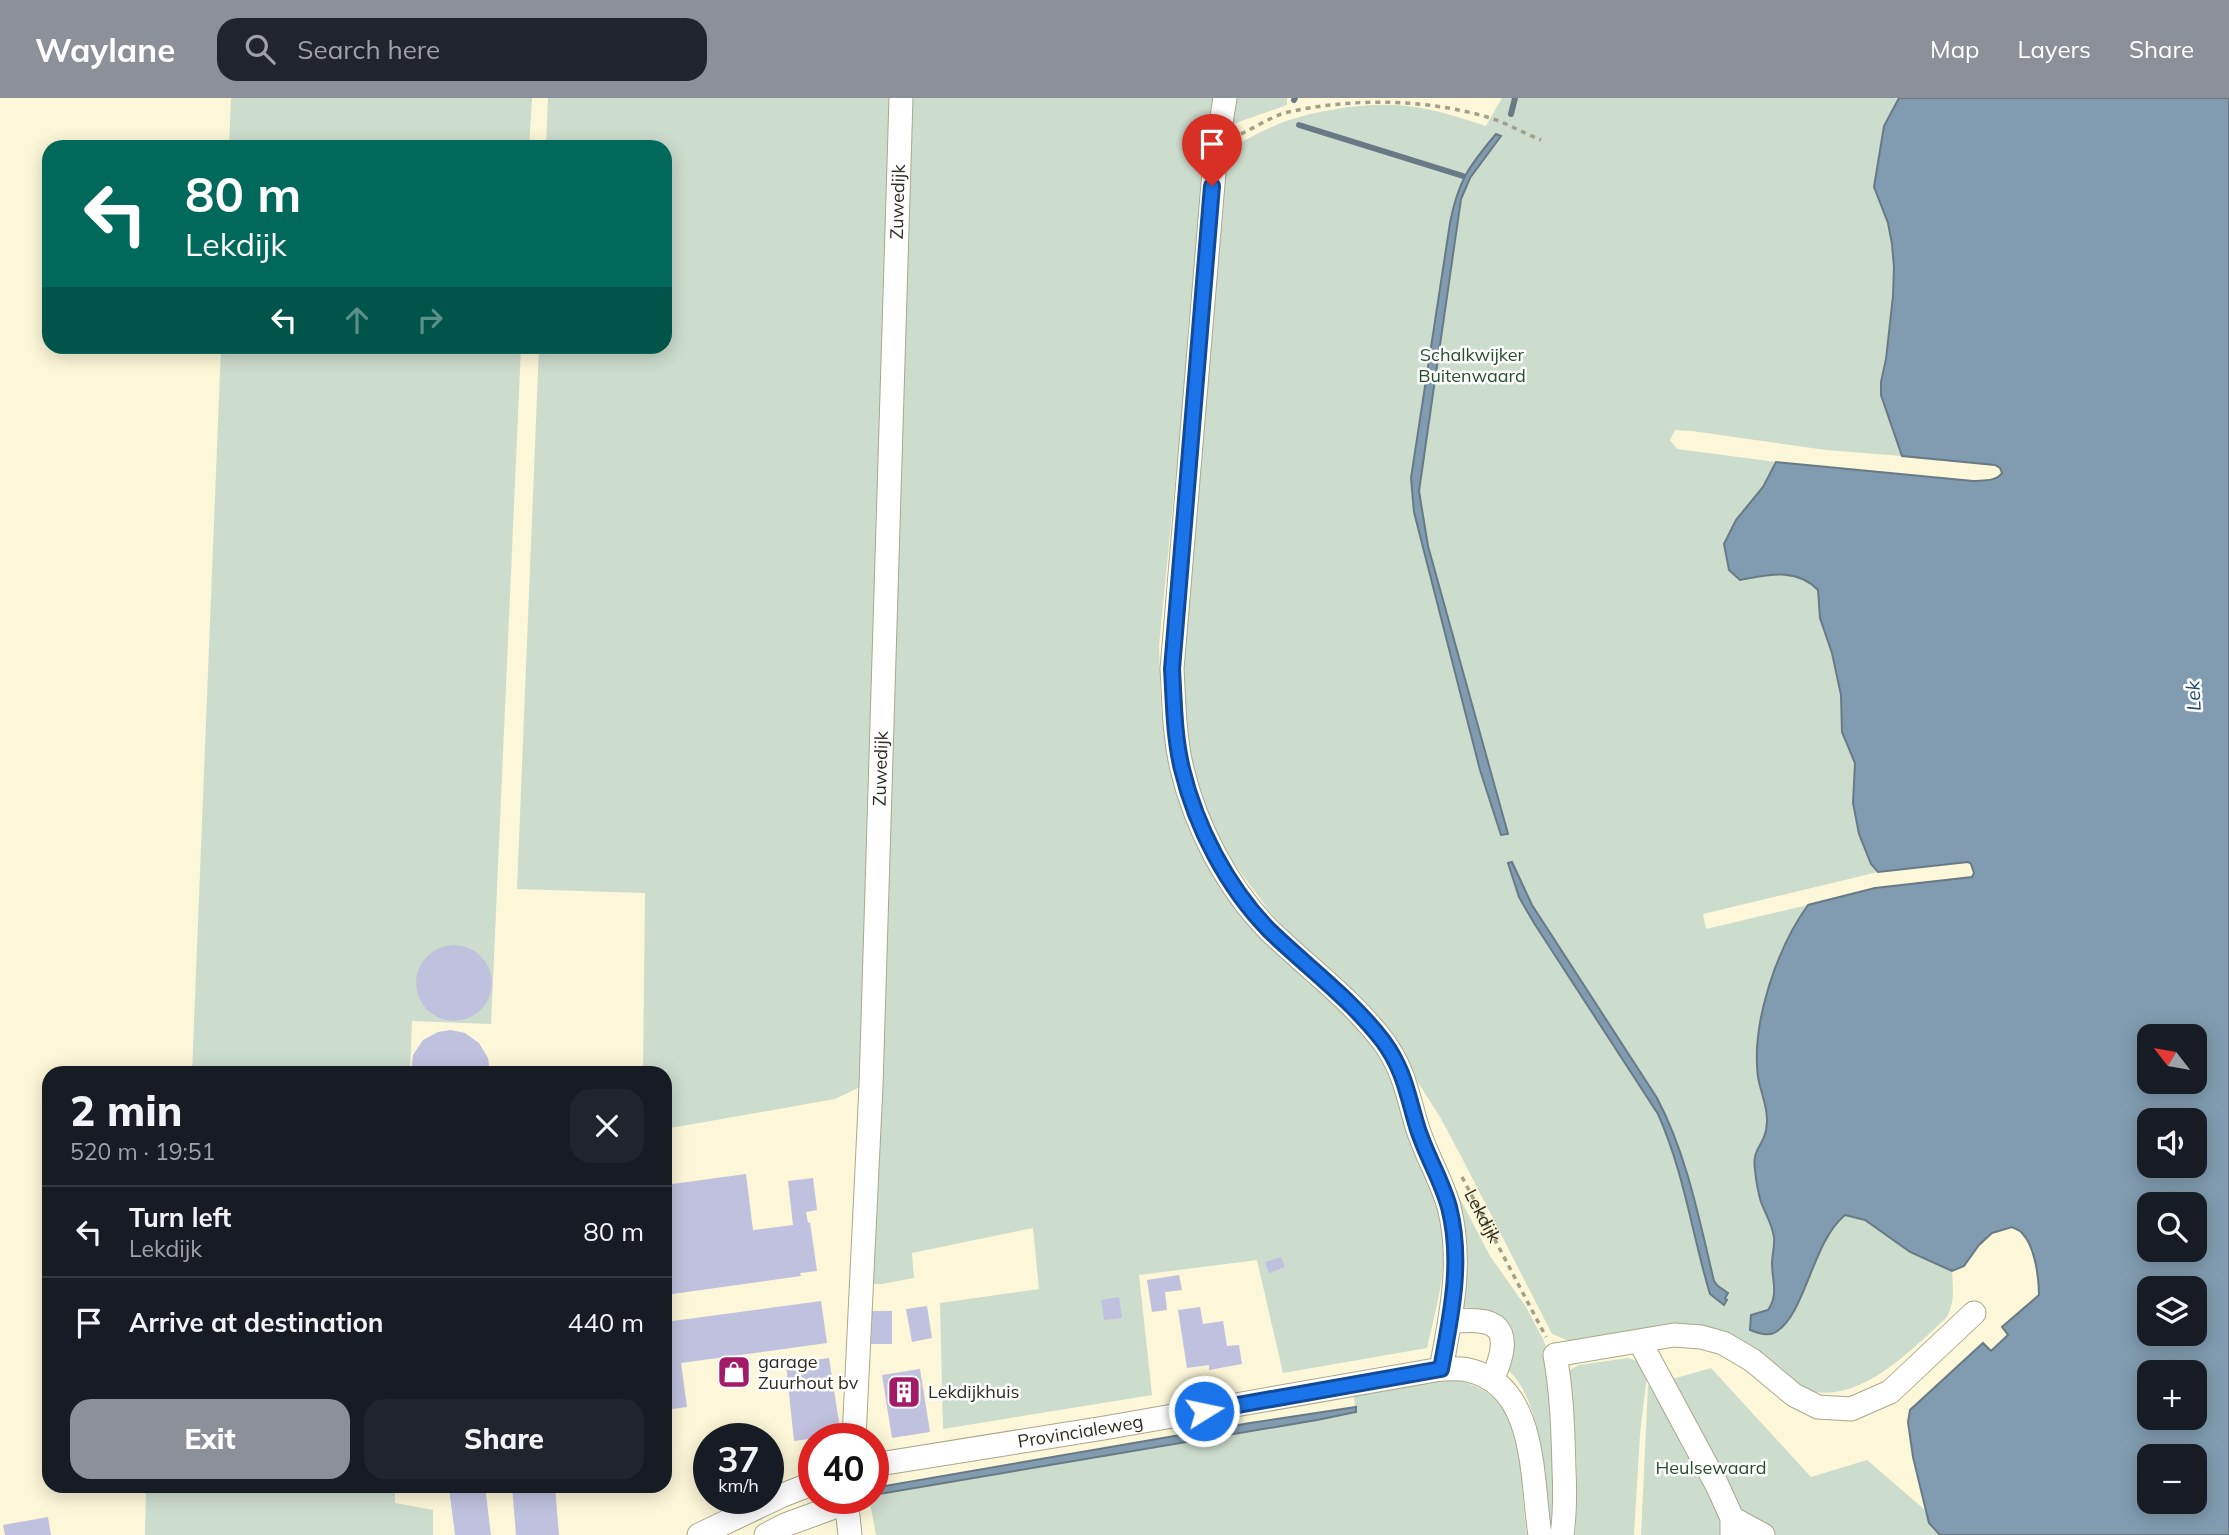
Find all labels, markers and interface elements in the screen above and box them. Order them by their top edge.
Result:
search box [217,18,707,81]
text: Waylane [35,29,175,70]
icon: search [241,30,279,68]
text: Search here [297,33,440,66]
text: Map [1930,34,1979,64]
text: Layers [2017,34,2091,64]
text: Share [2129,34,2194,64]
pin [1182,114,1242,186]
icon: arrive [1193,125,1231,163]
text: 80 m [185,163,301,224]
street label: Zuwedijk [885,163,910,240]
icon: left [70,168,161,259]
text: Lekdijk [185,224,287,264]
icon: left [265,301,303,339]
icon: ahead [338,301,376,339]
icon: right [411,301,449,339]
park label: Schalkwijker Buitenwaard [1418,343,1526,387]
water label: Lek [2180,679,2206,712]
street label: Zuwedijk [868,730,893,806]
north arrow [2137,1024,2207,1094]
map controls [2137,1024,2207,1514]
text: 2 min [70,1084,183,1137]
button: close [570,1089,644,1163]
button: sound [2137,1108,2207,1178]
text: 520 m · 19:51 [70,1137,215,1166]
street label: Lekdijk [1459,1185,1507,1247]
button: search [2137,1192,2207,1262]
text: Turn left [129,1201,231,1234]
icon: left [70,1213,108,1251]
text: 80 m [583,1215,644,1248]
text: Lekdijk [129,1234,202,1263]
button: layers [2137,1276,2207,1346]
icon: arrive [70,1304,108,1342]
text: Arrive at destination [129,1306,384,1339]
text: 440 m [568,1306,644,1339]
place label: garage Zuurhout bv [758,1350,859,1394]
shop icon: garage Zuurhout bv [715,1353,753,1391]
button: + [2137,1360,2207,1430]
building icon: Lekdijkhuis [885,1373,923,1411]
position arrow [1167,1374,1241,1448]
place label: Lekdijkhuis [928,1380,1019,1403]
button: Exit [70,1399,350,1479]
button: Share [364,1399,644,1479]
street label: Provincialeweg [1016,1409,1145,1453]
speed limit sign: 40 [798,1423,889,1514]
text: 37 [717,1437,760,1481]
button: − [2137,1444,2207,1514]
park label: Heulsewaard [1655,1456,1767,1479]
text: km/h [718,1474,759,1497]

